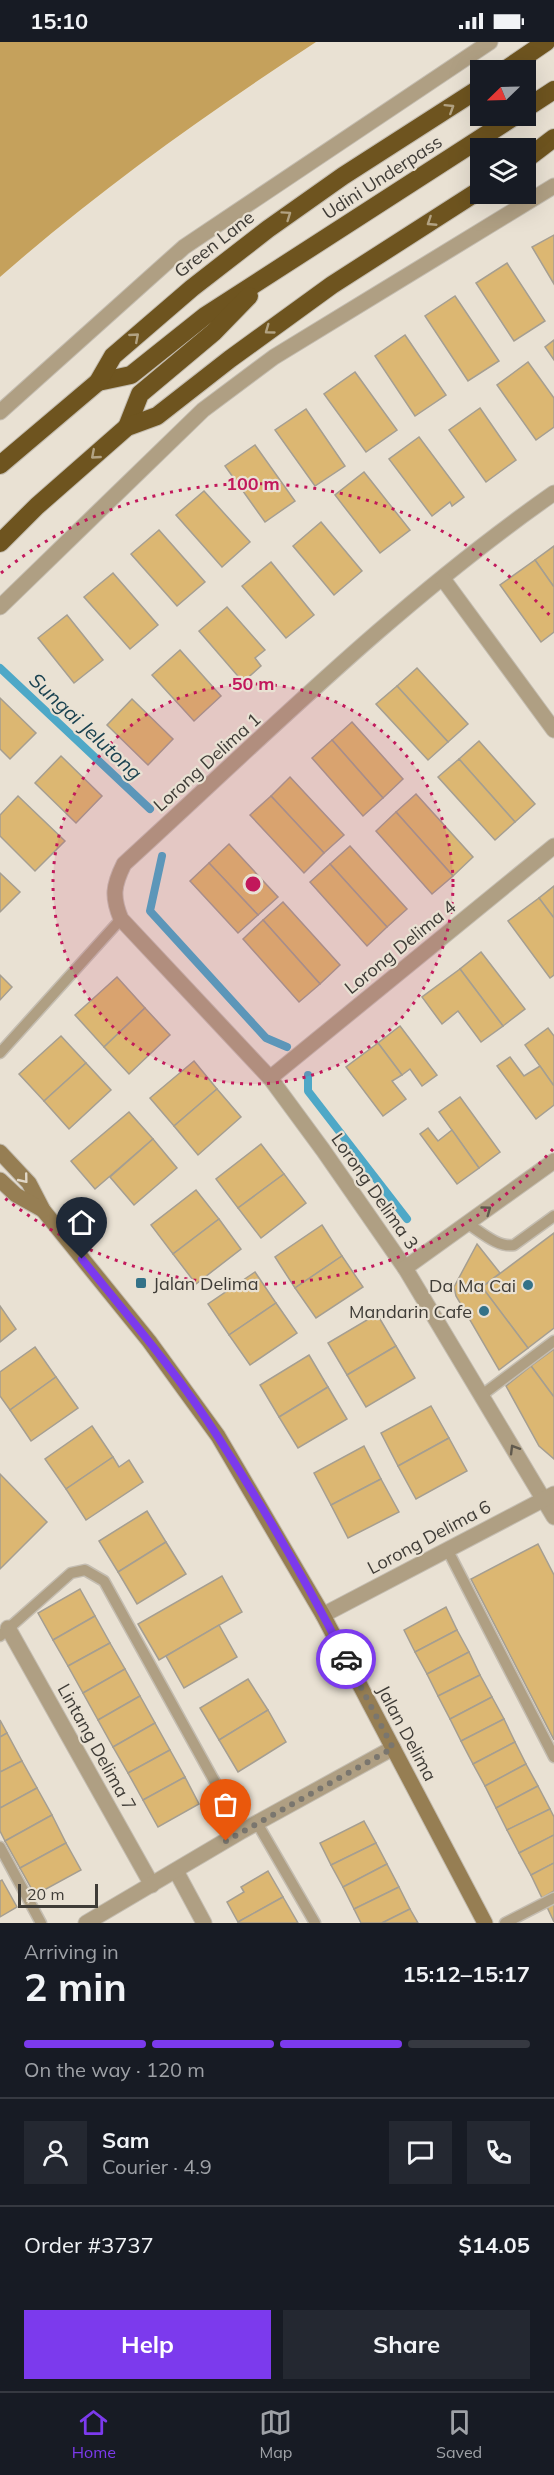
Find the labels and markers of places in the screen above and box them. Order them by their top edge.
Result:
centre of rings [243,874,263,894]
pin [56,1197,107,1259]
place label: Jalan Delima [153,1272,258,1295]
place label: Da Ma Cai [429,1274,516,1297]
marker: Jalan Delima [134,1276,148,1290]
marker: Da Ma Cai [521,1278,535,1292]
place label: Mandarin Cafe [349,1300,472,1323]
marker: Mandarin Cafe [477,1304,491,1318]
pin [200,1779,251,1841]

